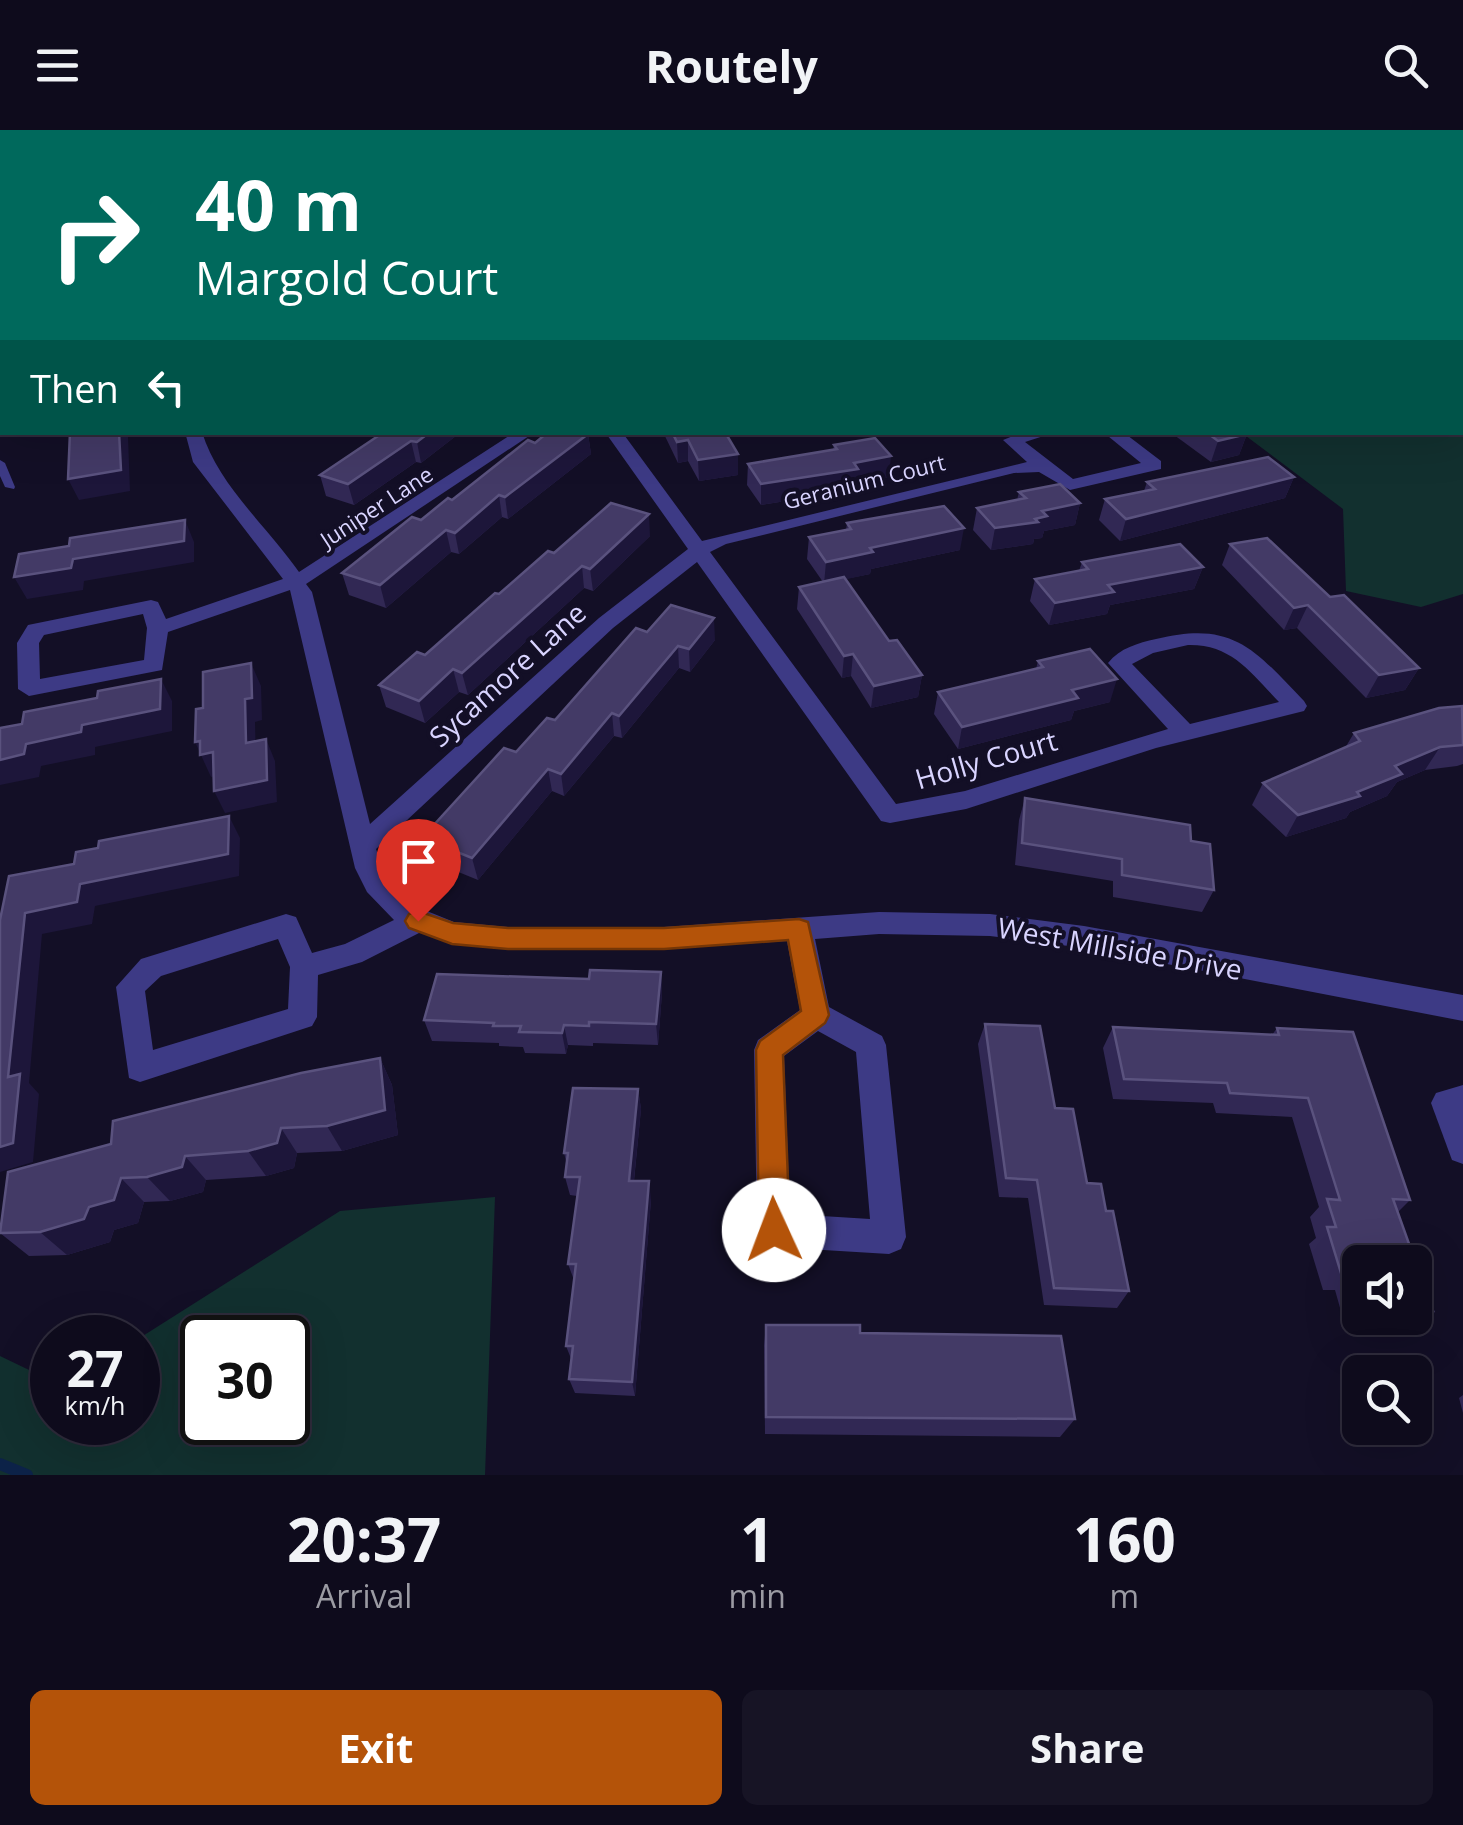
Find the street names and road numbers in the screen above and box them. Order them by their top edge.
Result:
street label: Geranium Court [780,446,948,516]
street label: Juniper Lane [312,458,438,555]
street label: Sycamore Lane [420,593,594,755]
street label: Holly Court [911,721,1061,797]
street label: West Millside Drive [995,908,1245,988]

